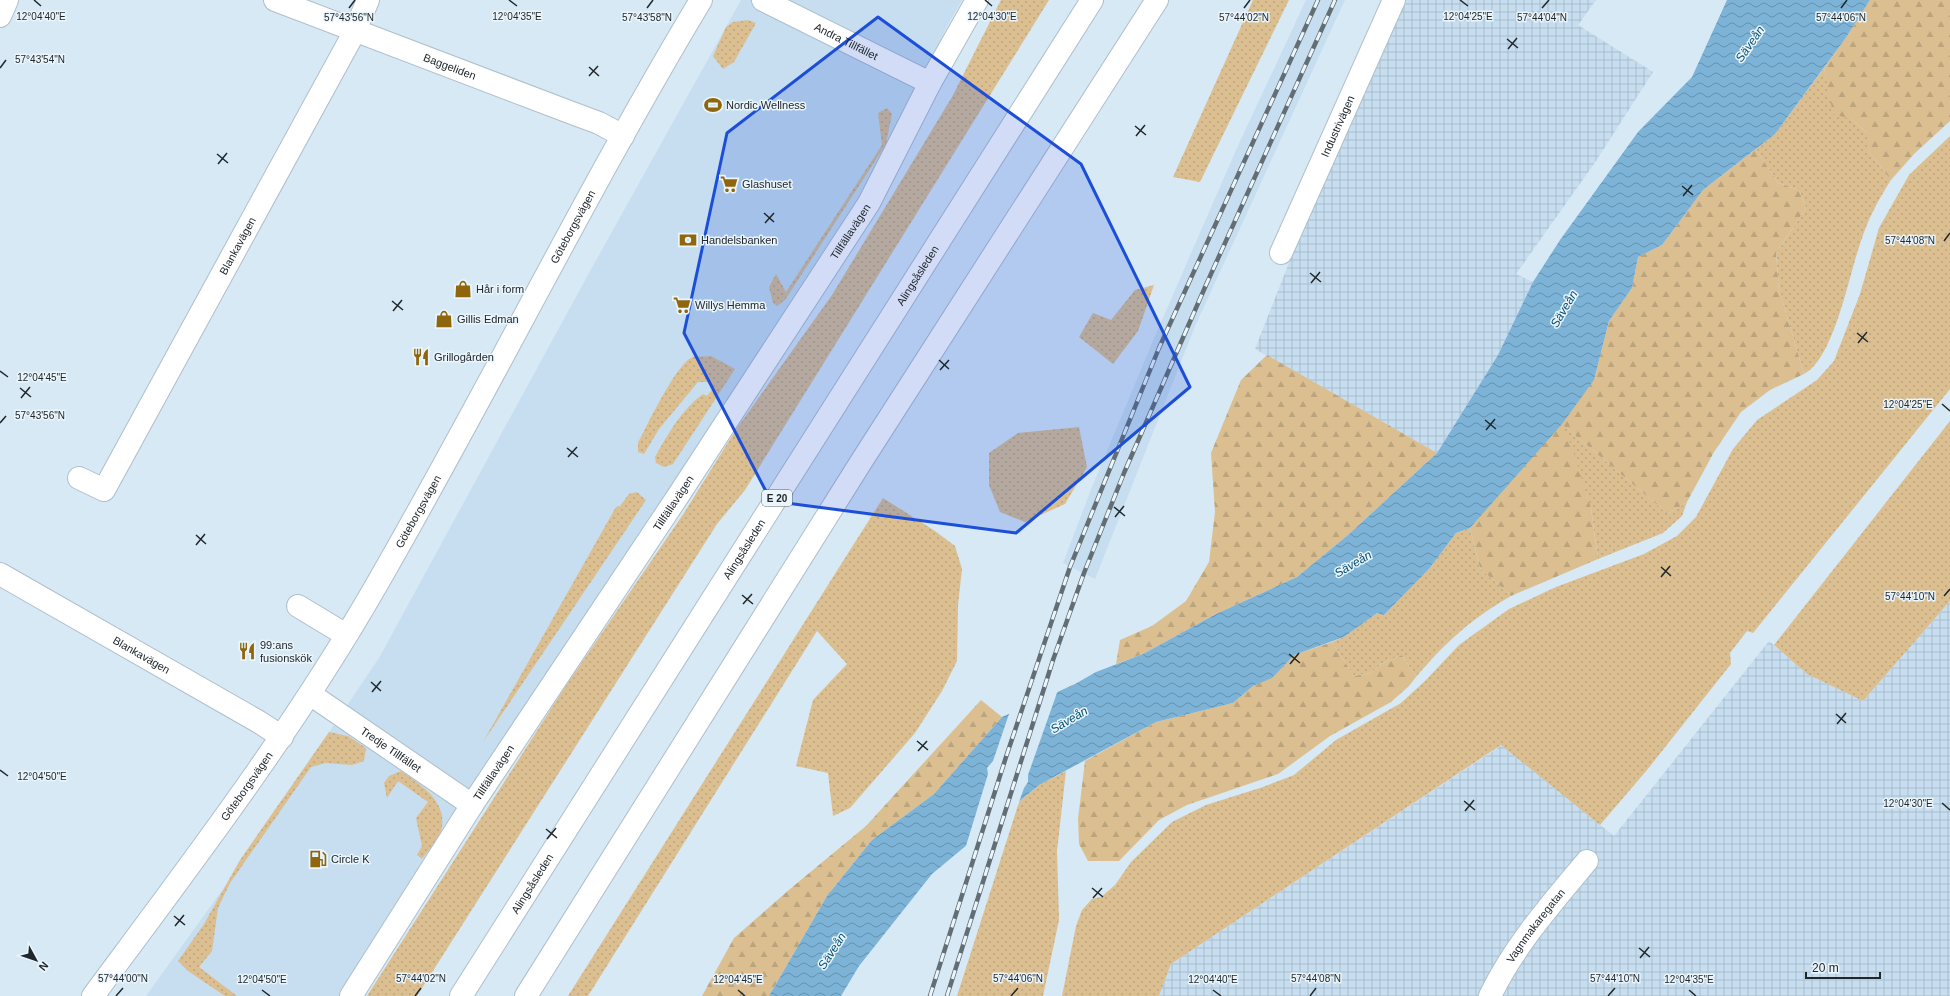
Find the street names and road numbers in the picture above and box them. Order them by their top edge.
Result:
street label: Andra Tillfället [813,21,880,62]
street label: Baggeliden [422,51,478,82]
street label: Industrivägen [1319,93,1357,159]
street label: Göteborgsvägen [548,188,597,265]
street label: Tillfällavägen [828,202,873,262]
street label: Blankavägen [217,215,258,277]
street label: Alingsåsleden [894,243,941,308]
street label: Göteborgsvägen [393,473,443,550]
street label: Tillfällavägen [651,473,696,533]
road number: E 20 [762,490,792,506]
street label: Alingsåsleden [721,517,768,581]
street label: Blankavägen [111,634,172,676]
street label: Tredje Tillfället [358,724,423,774]
street label: Tillfällavägen [471,743,516,803]
street label: Göteborgsvägen [218,749,275,823]
street label: Alingsåsleden [509,851,556,916]
street label: Vagnmakaregatan [1504,886,1567,965]

